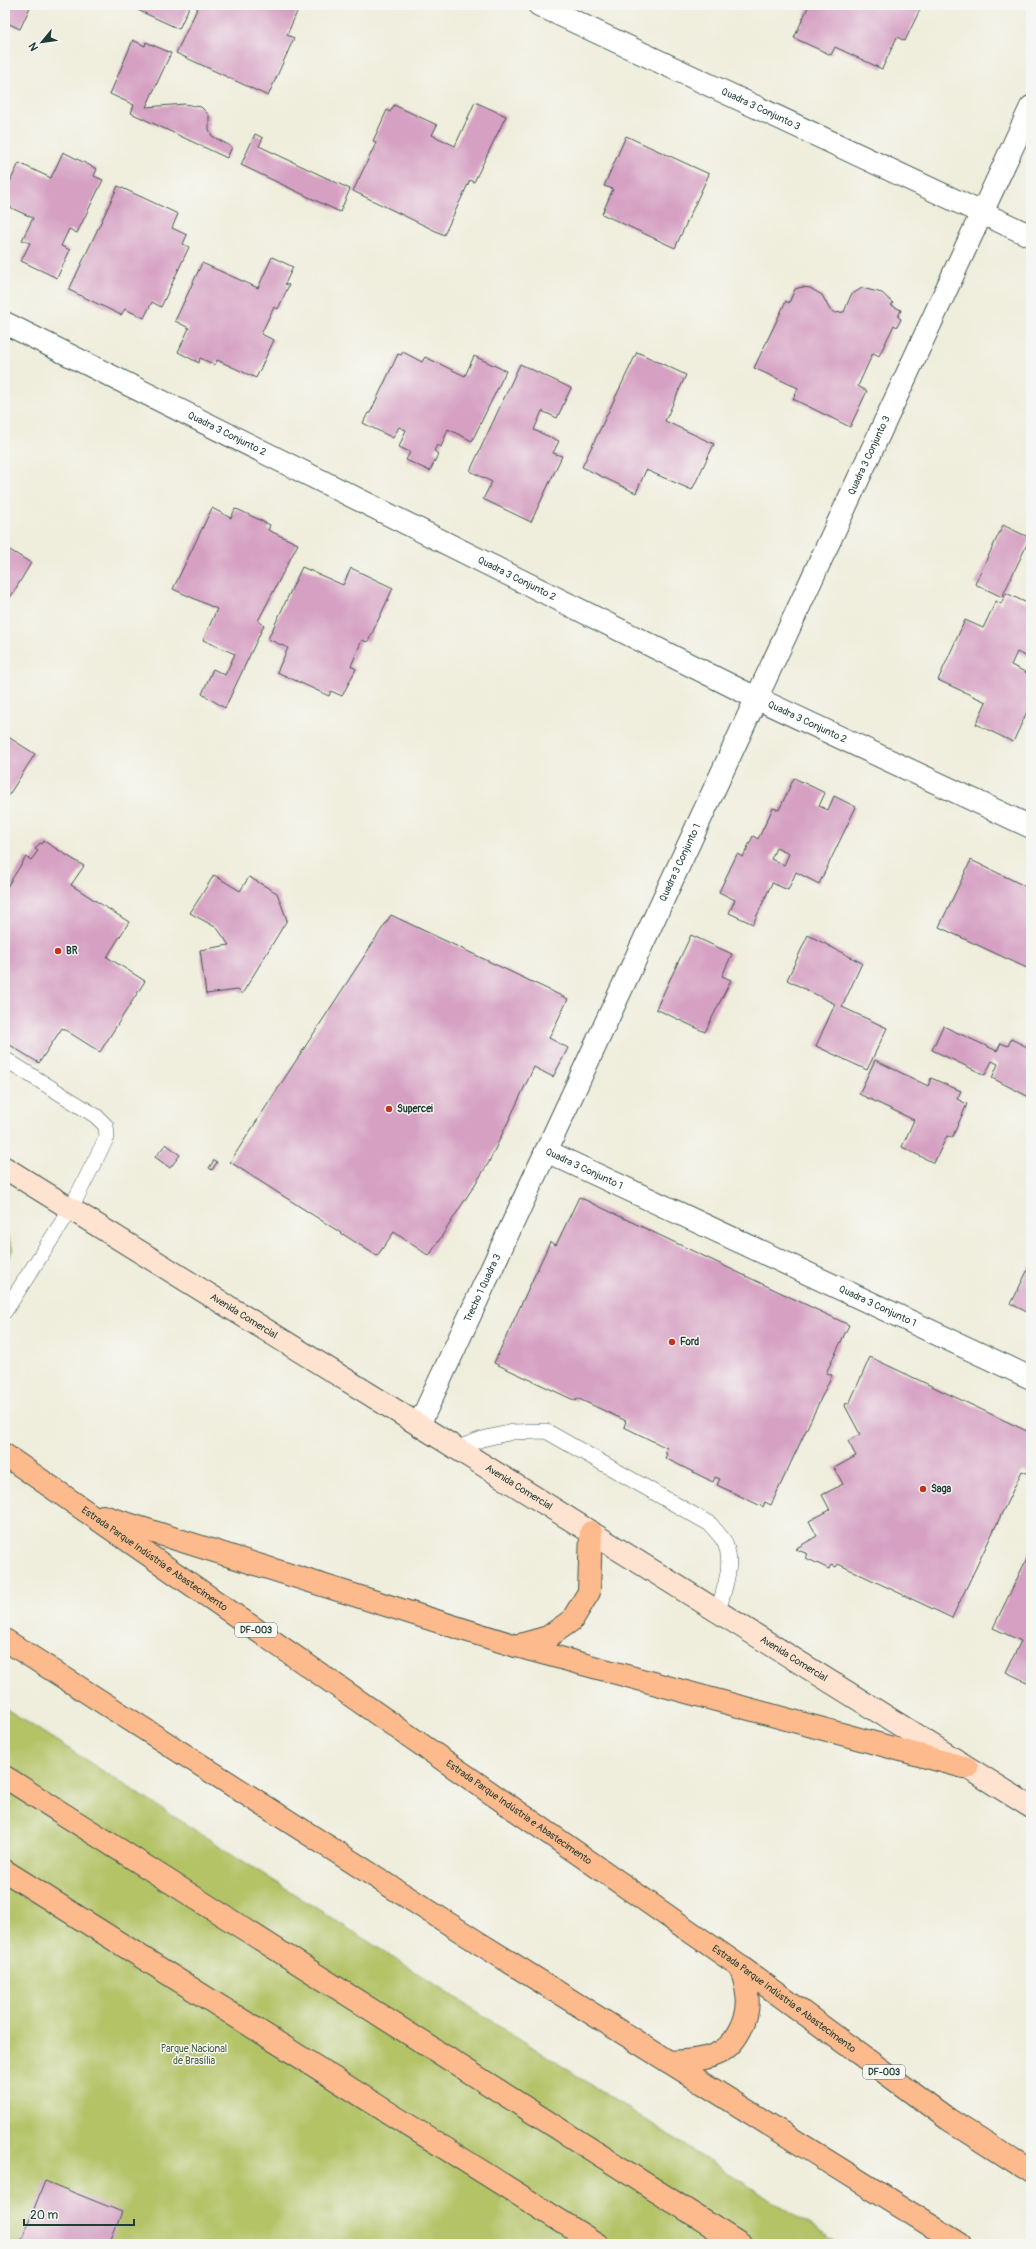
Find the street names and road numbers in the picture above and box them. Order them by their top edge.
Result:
street label: Quadra 3 Conjunto 3 [719,85,803,133]
street label: Quadra 3 Conjunto 2 [186,409,268,459]
street label: Quadra 3 Conjunto 3 [846,414,893,497]
street label: Quadra 3 Conjunto 2 [476,554,558,603]
street label: Quadra 3 Conjunto 2 [766,698,849,746]
street label: Quadra 3 Conjunto 1 [657,822,703,903]
street label: Quadra 3 Conjunto 1 [543,1146,625,1192]
street label: Trecho 1 Quadra 3 [462,1252,504,1324]
street label: Quadra 3 Conjunto 1 [837,1283,918,1329]
street label: Avenida Comercial [208,1291,280,1342]
street label: Avenida Comercial [483,1462,555,1513]
street label: Estrada Parque Indústria e Abastecimento [79,1504,230,1614]
road number: DF-003 [235,1623,277,1637]
street label: Avenida Comercial [758,1633,830,1684]
street label: Estrada Parque Indústria e Abastecimento [444,1758,595,1868]
street label: Estrada Parque Indústria e Abastecimento [710,1943,859,2056]
road number: DF-003 [863,2065,905,2079]

